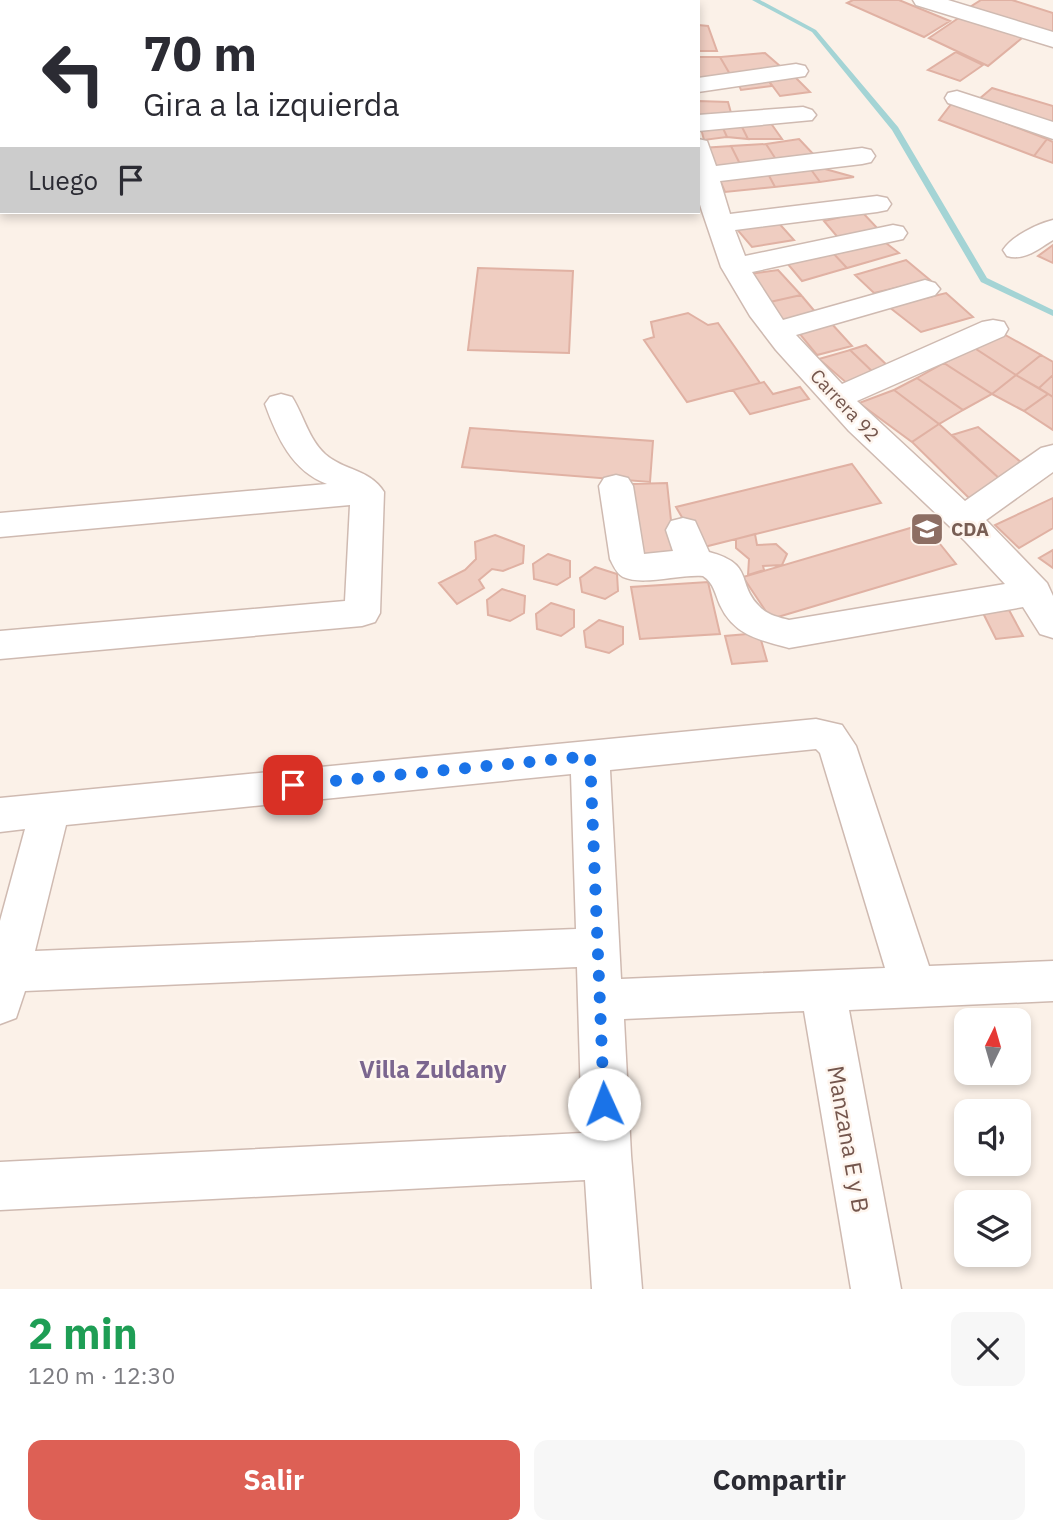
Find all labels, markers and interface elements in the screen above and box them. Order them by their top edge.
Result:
text: 70 m [143,21,257,84]
icon: left [28,28,119,119]
text: Gira a la izquierda [143,83,400,125]
icon: arrive [112,161,150,199]
text: Luego [28,163,98,197]
street label: Carrera 92 [805,364,885,446]
school or university icon: CDA [908,510,946,548]
place label: CDA [951,517,989,541]
pin [263,755,323,815]
icon: arrive [274,766,312,804]
north arrow [954,1008,1031,1085]
map controls [954,1008,1031,1267]
district label: Villa Zuldany [359,1053,507,1085]
street label: Manzana E y B [821,1063,877,1215]
position arrow [567,1067,641,1141]
button: sound [954,1099,1031,1176]
button: layers [954,1190,1031,1267]
text: 2 min [28,1306,138,1361]
button: close [951,1312,1025,1386]
text: 120 m · 12:30 [28,1360,175,1390]
button: Salir [28,1440,520,1520]
button: Compartir [534,1440,1025,1520]

